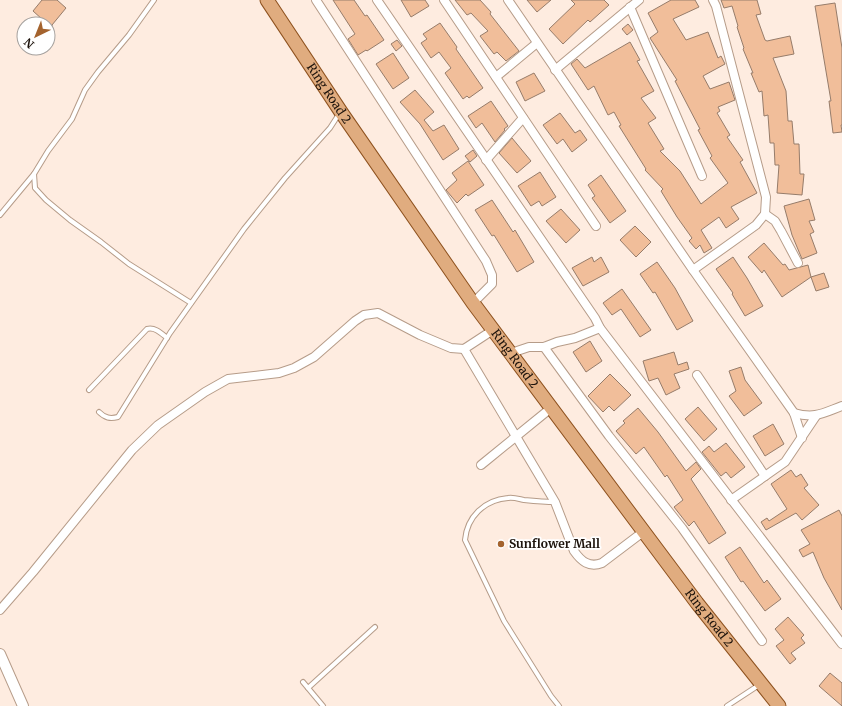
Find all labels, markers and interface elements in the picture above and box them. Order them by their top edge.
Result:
north arrow [16,16,56,56]
text: N [21,35,37,51]
street label: Ring Road 2 [304,60,355,126]
street label: Ring Road 2 [488,326,542,391]
place label: Sunflower Mall [509,536,600,551]
marker: Sunflower Mall [496,539,506,549]
street label: Ring Road 2 [682,586,737,650]

